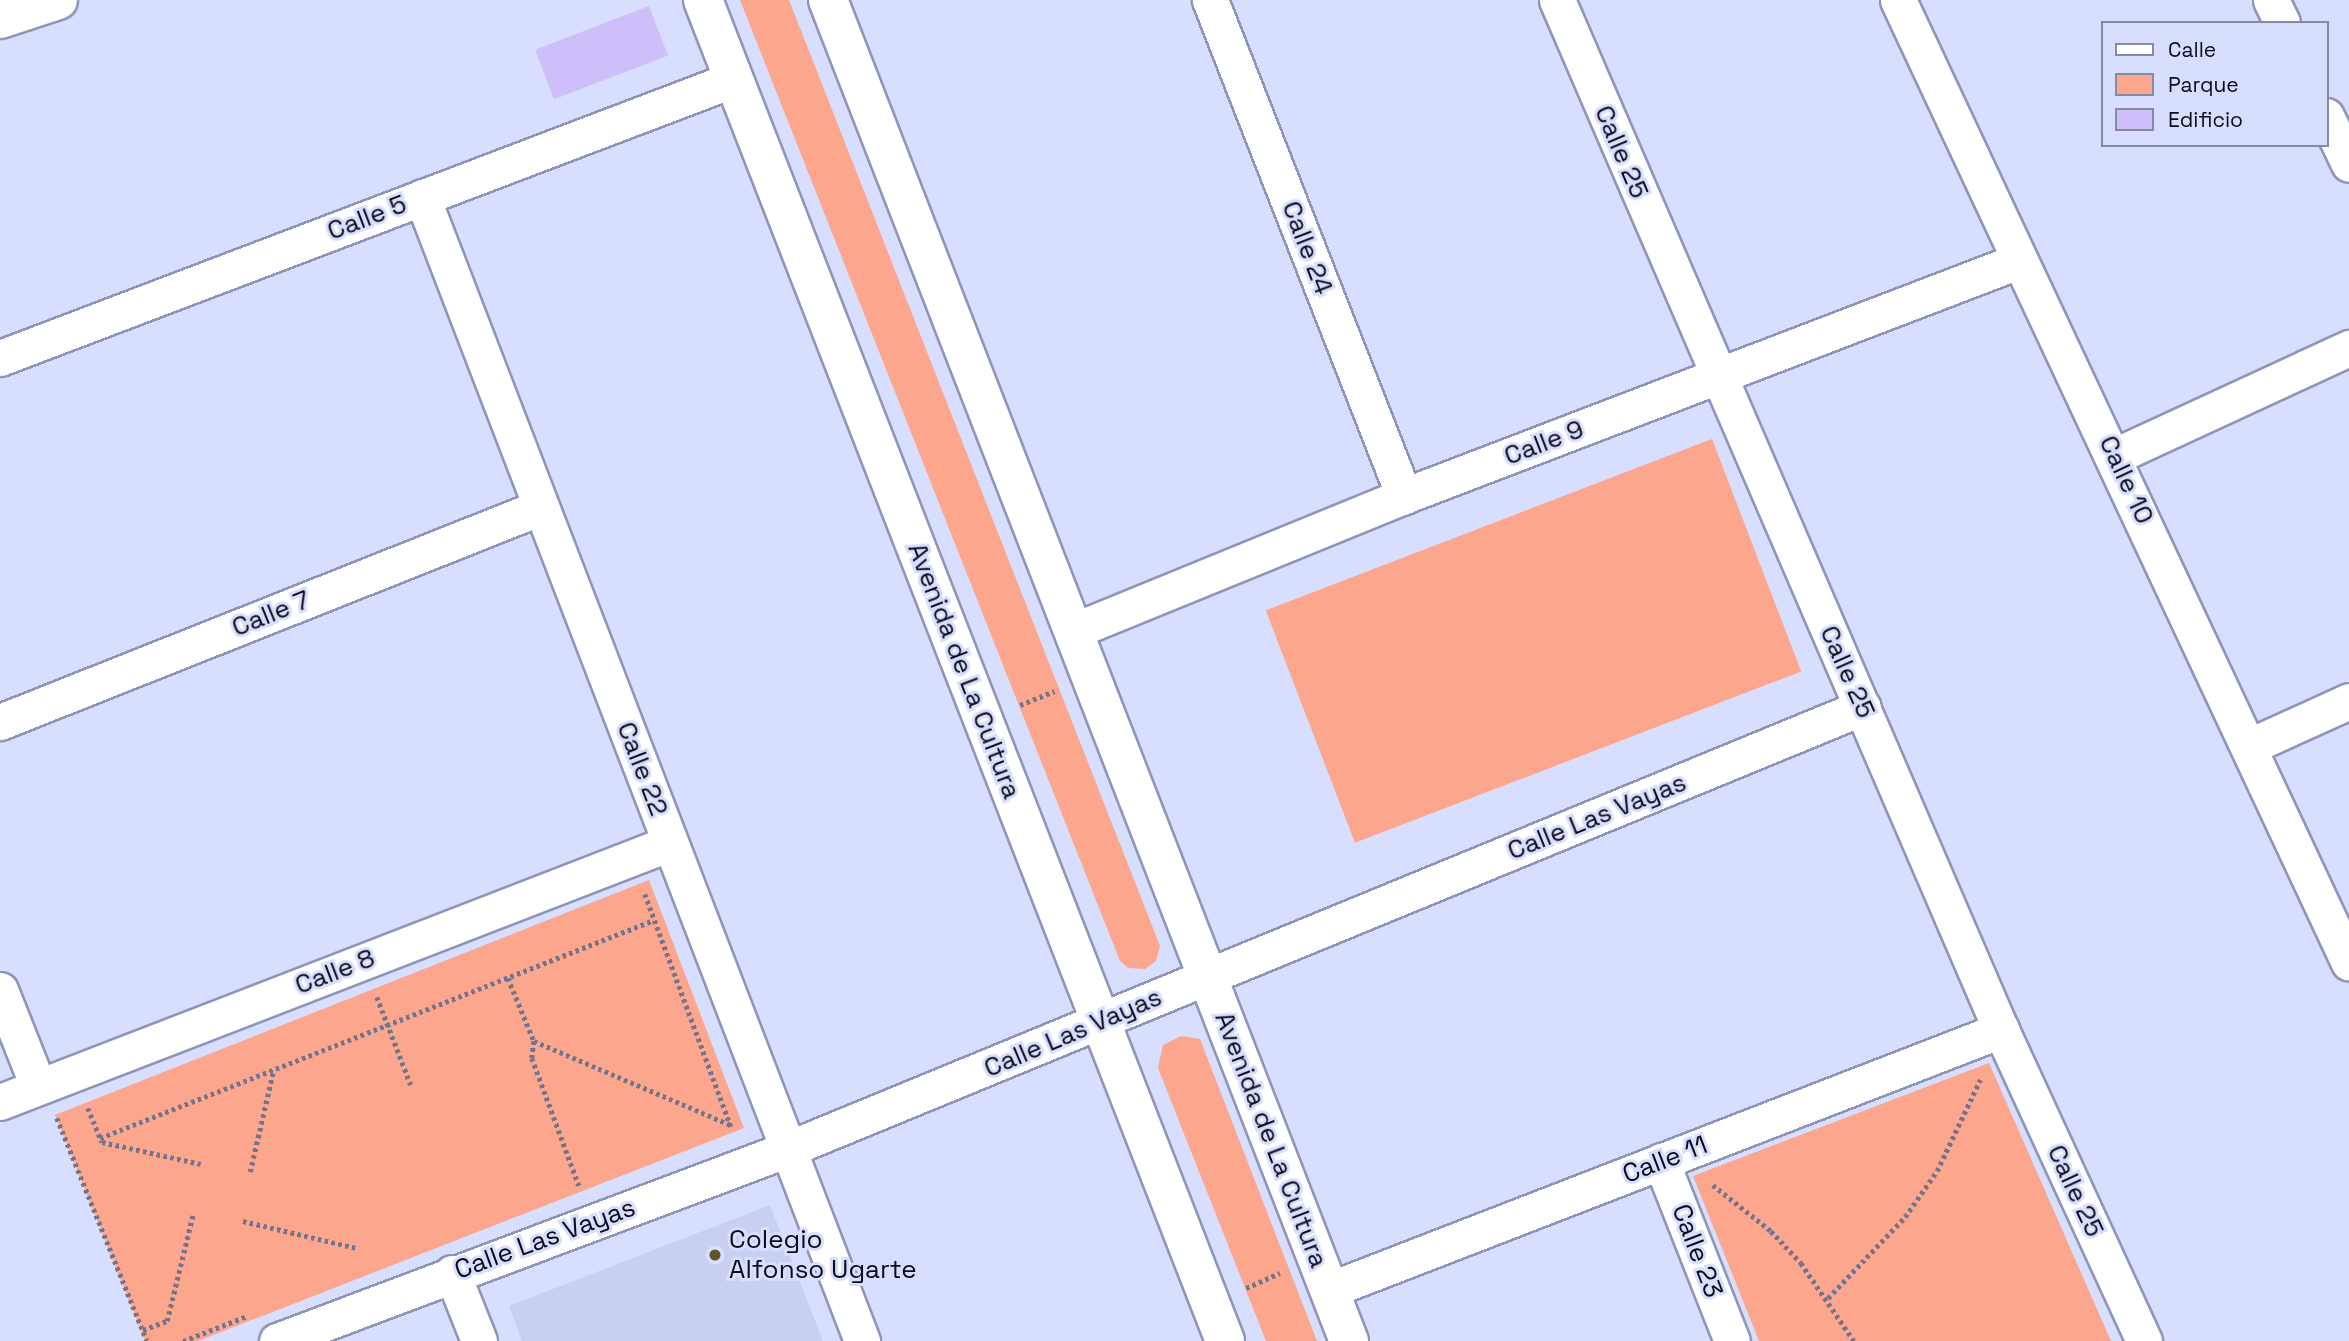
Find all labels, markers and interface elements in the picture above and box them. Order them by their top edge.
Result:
legend [2100,21,2328,147]
text: Calle [2168,36,2216,63]
text: Parque [2168,71,2239,98]
street label: Calle 25 [1588,101,1654,203]
text: Edificio [2168,106,2243,133]
street label: Calle 5 [323,189,411,247]
street label: Calle 24 [1275,197,1339,299]
street label: Calle 9 [1500,414,1588,472]
street label: Calle 10 [2092,431,2160,529]
street label: Avenida de La Cultura [901,539,1027,803]
street label: Calle 7 [228,584,314,644]
street label: Calle 25 [1813,621,1881,723]
street label: Calle 22 [610,718,674,820]
street label: Calle Las Vayas [1503,767,1691,867]
street label: Calle 8 [291,943,379,1001]
street label: Calle Las Vayas [979,981,1167,1085]
street label: Avenida de La Cultura [1208,1008,1334,1272]
street label: Calle 11 [1618,1130,1712,1190]
street label: Calle 25 [2040,1140,2110,1242]
street label: Calle Las Vayas [450,1192,640,1286]
street label: Calle 23 [1665,1200,1729,1302]
place label: Colegio Alfonso Ugarte [729,1224,917,1286]
marker: Colegio Alfonso Ugarte [707,1247,723,1263]

